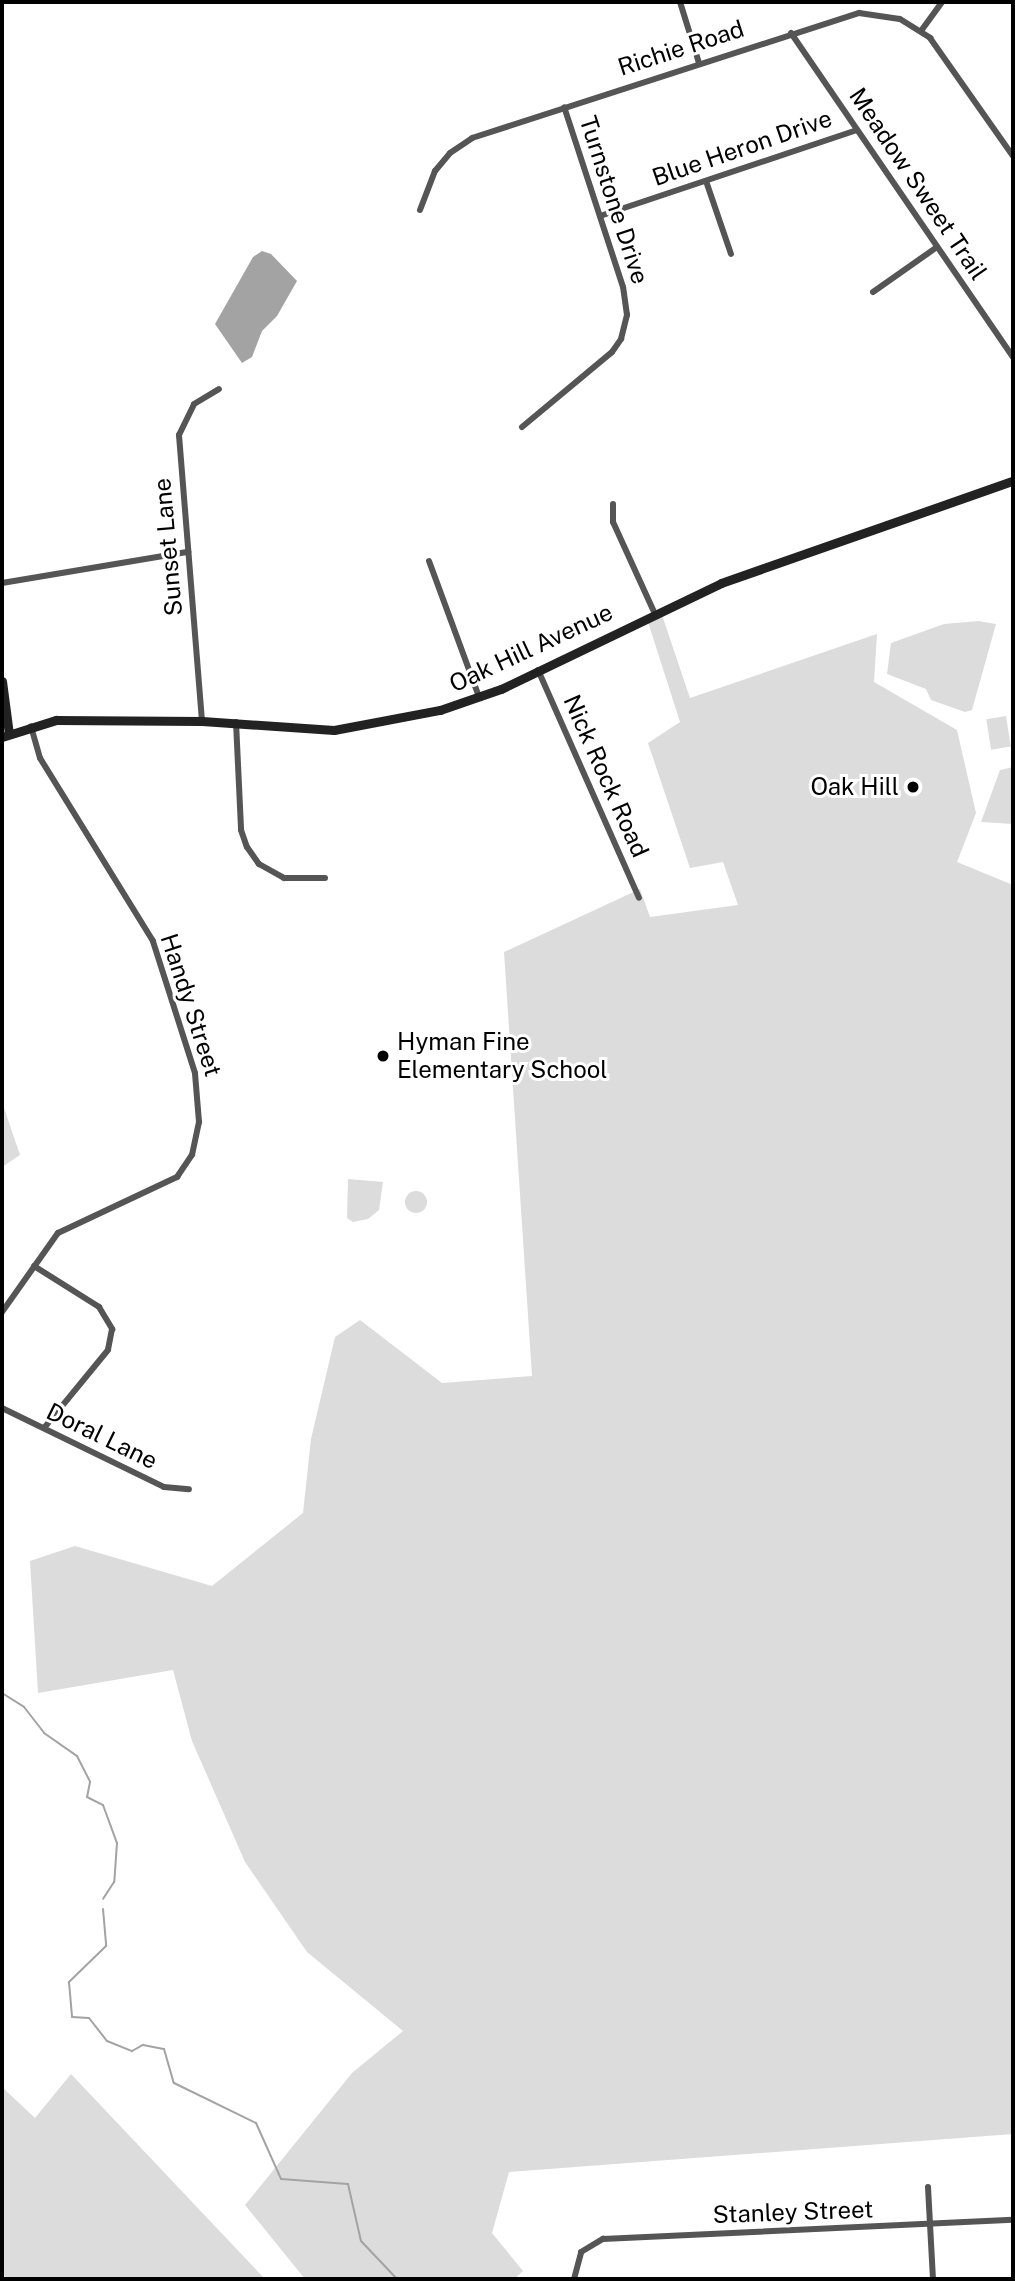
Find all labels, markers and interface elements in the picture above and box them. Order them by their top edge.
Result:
street label: Richie Road [614,14,748,82]
street label: Meadow Sweet Trail [843,82,993,286]
street label: Blue Heron Drive [648,104,836,192]
street label: Turnstone Drive [573,112,655,288]
street label: Sunset Lane [148,477,188,617]
street label: Oak Hill Avenue [445,598,617,698]
street label: Nick Rock Road [557,690,655,862]
place label: Oak Hill [810,773,899,801]
marker: Oak Hill [905,779,921,795]
street label: Handy Street [154,930,228,1080]
place label: Hyman Fine Elementary School [397,1028,608,1084]
marker: Hyman Fine Elementary School [375,1048,391,1064]
street label: Doral Lane [42,1397,162,1475]
street label: Stanley Street [712,2195,874,2229]

